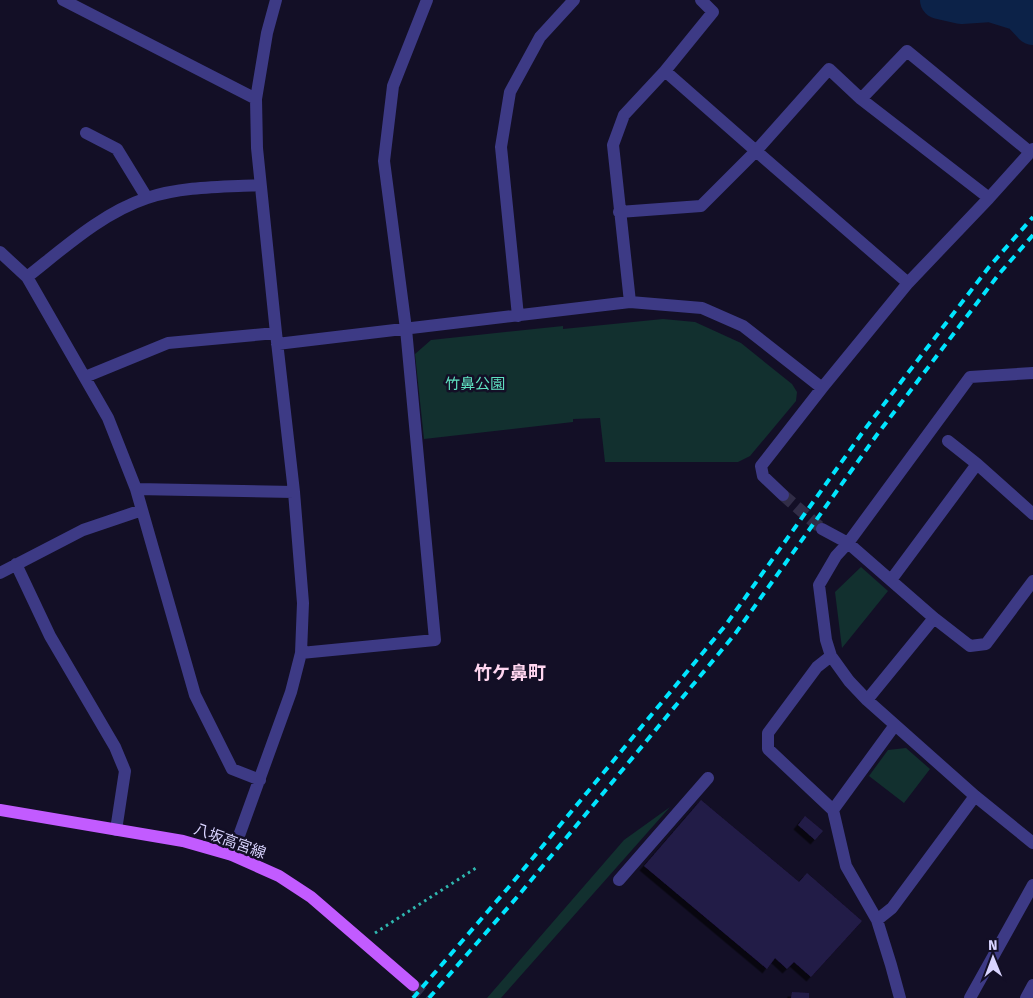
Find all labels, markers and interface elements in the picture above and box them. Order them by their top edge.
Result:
park label: 竹鼻公園 [445,375,505,393]
district label: 竹ケ鼻町 [474,662,546,684]
street label: 八坂高宮線 [192,820,268,862]
north arrow [968,933,1018,983]
text: N [988,937,998,954]

